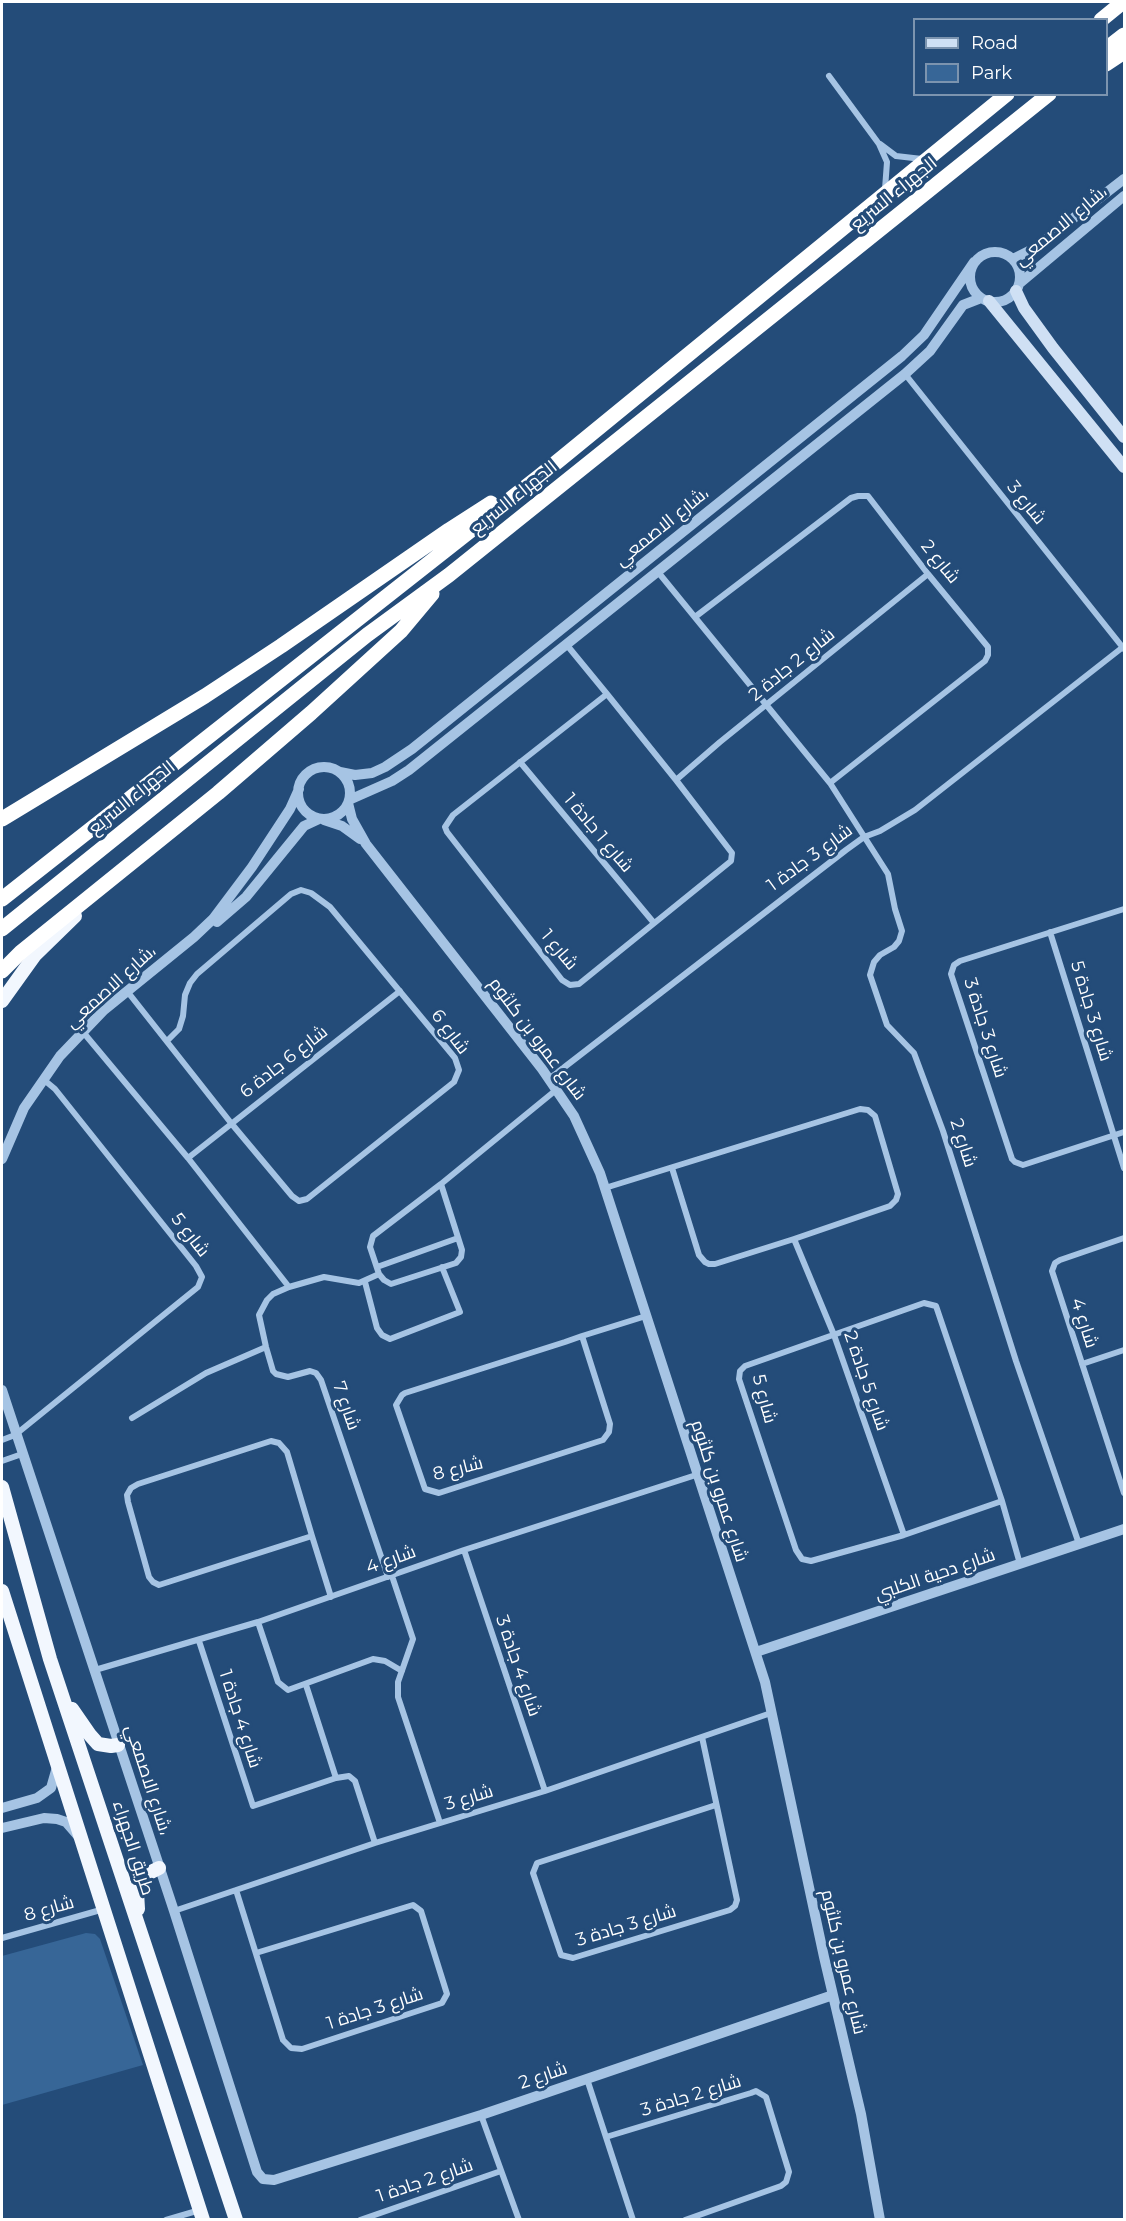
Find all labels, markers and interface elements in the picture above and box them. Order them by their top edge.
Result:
legend [913,18,1108,96]
text: Road [971,32,1018,54]
text: Park [971,62,1012,84]
street label: الجهراء السريع [846,152,942,236]
street label: شارع الاصمعي، [1010,181,1112,271]
street label: الجهراء السريع [466,456,562,540]
street label: شارع 3 [1002,477,1050,529]
street label: شارع الاصمعي، [611,483,713,571]
street label: شارع 2 [916,536,964,588]
street label: شارع 2 جادة 2 [745,624,839,706]
street label: الجهراء السريع [84,756,180,840]
street label: شارع 1 جادة 1 [559,789,637,877]
street label: شارع 3 جادة 1 [763,820,857,896]
street label: شارع 1 [536,925,582,975]
street label: شارع الاصمعي، [61,941,161,1033]
street label: شارع 3 جادة 5 [1065,958,1117,1064]
street label: شارع عمرو بن كلثوم [484,973,590,1105]
street label: شارع 3 جادة 3 [959,975,1011,1081]
street label: شارع 6 [426,1005,474,1059]
street label: شارع 6 جادة 6 [236,1021,332,1103]
street label: شارع 2 [945,1116,981,1170]
street label: شارع 5 [166,1209,214,1261]
street label: شارع 4 [1066,1295,1102,1351]
street label: شارع 5 جادة 2 [839,1328,893,1434]
street label: شارع 5 [747,1372,781,1426]
street label: شارع 7 [328,1379,364,1433]
street label: شارع عمرو بن كلثوم [686,1417,752,1565]
street label: شارع 8 [431,1452,485,1486]
street label: شارع 4 [363,1541,419,1579]
street label: شارع دحية الكلبي [872,1544,998,1606]
street label: شارع 4 جادة 3 [491,1613,545,1719]
street label: شارع 4 جادة 1 [214,1667,266,1771]
street label: شارع الاصمعي، [120,1722,176,1838]
street label: شارع 3 [442,1780,496,1816]
street label: طريق الجهراء [108,1798,158,1898]
street label: شارع عمرو بن كلثوم [816,1887,870,2037]
street label: شارع 8 [21,1892,77,1926]
street label: شارع 3 جادة 3 [573,1900,679,1952]
street label: شارع 3 جادة 1 [324,1983,426,2035]
street label: شارع 2 [516,2058,570,2094]
street label: شارع 2 جادة 3 [638,2070,744,2122]
street label: شارع 2 جادة 1 [374,2154,476,2208]

